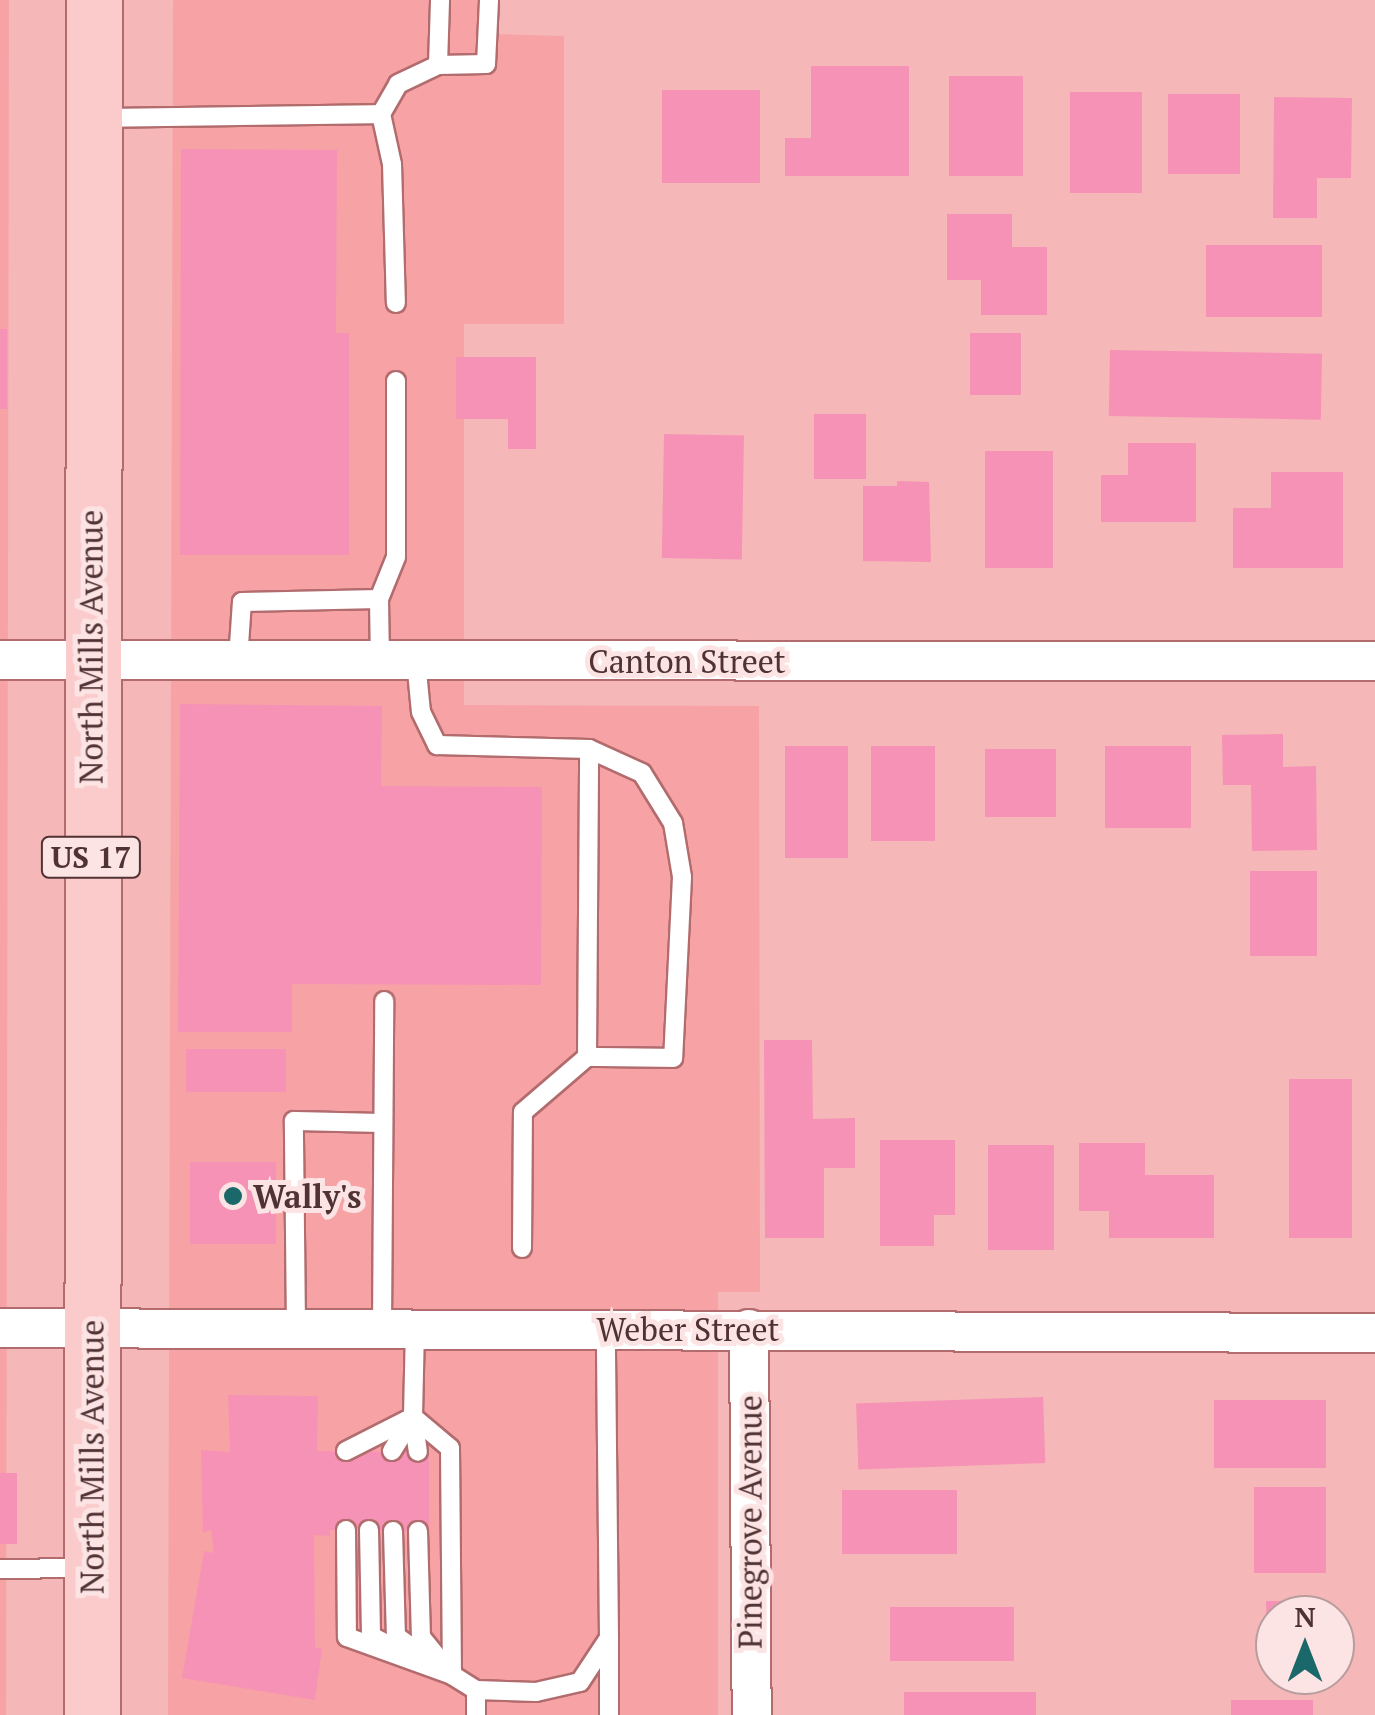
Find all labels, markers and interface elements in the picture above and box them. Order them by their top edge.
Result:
street label: North Mills Avenue [72,510,110,784]
street label: Canton Street [588,642,786,680]
road number: US 17 [38,832,144,882]
place label: Wally's [253,1177,361,1215]
marker: Wally's [222,1185,244,1207]
street label: Weber Street [597,1310,779,1348]
street label: North Mills Avenue [73,1320,111,1594]
street label: Pinegrove Avenue [731,1395,769,1649]
north arrow [1255,1595,1355,1695]
text: N [1294,1598,1316,1635]

